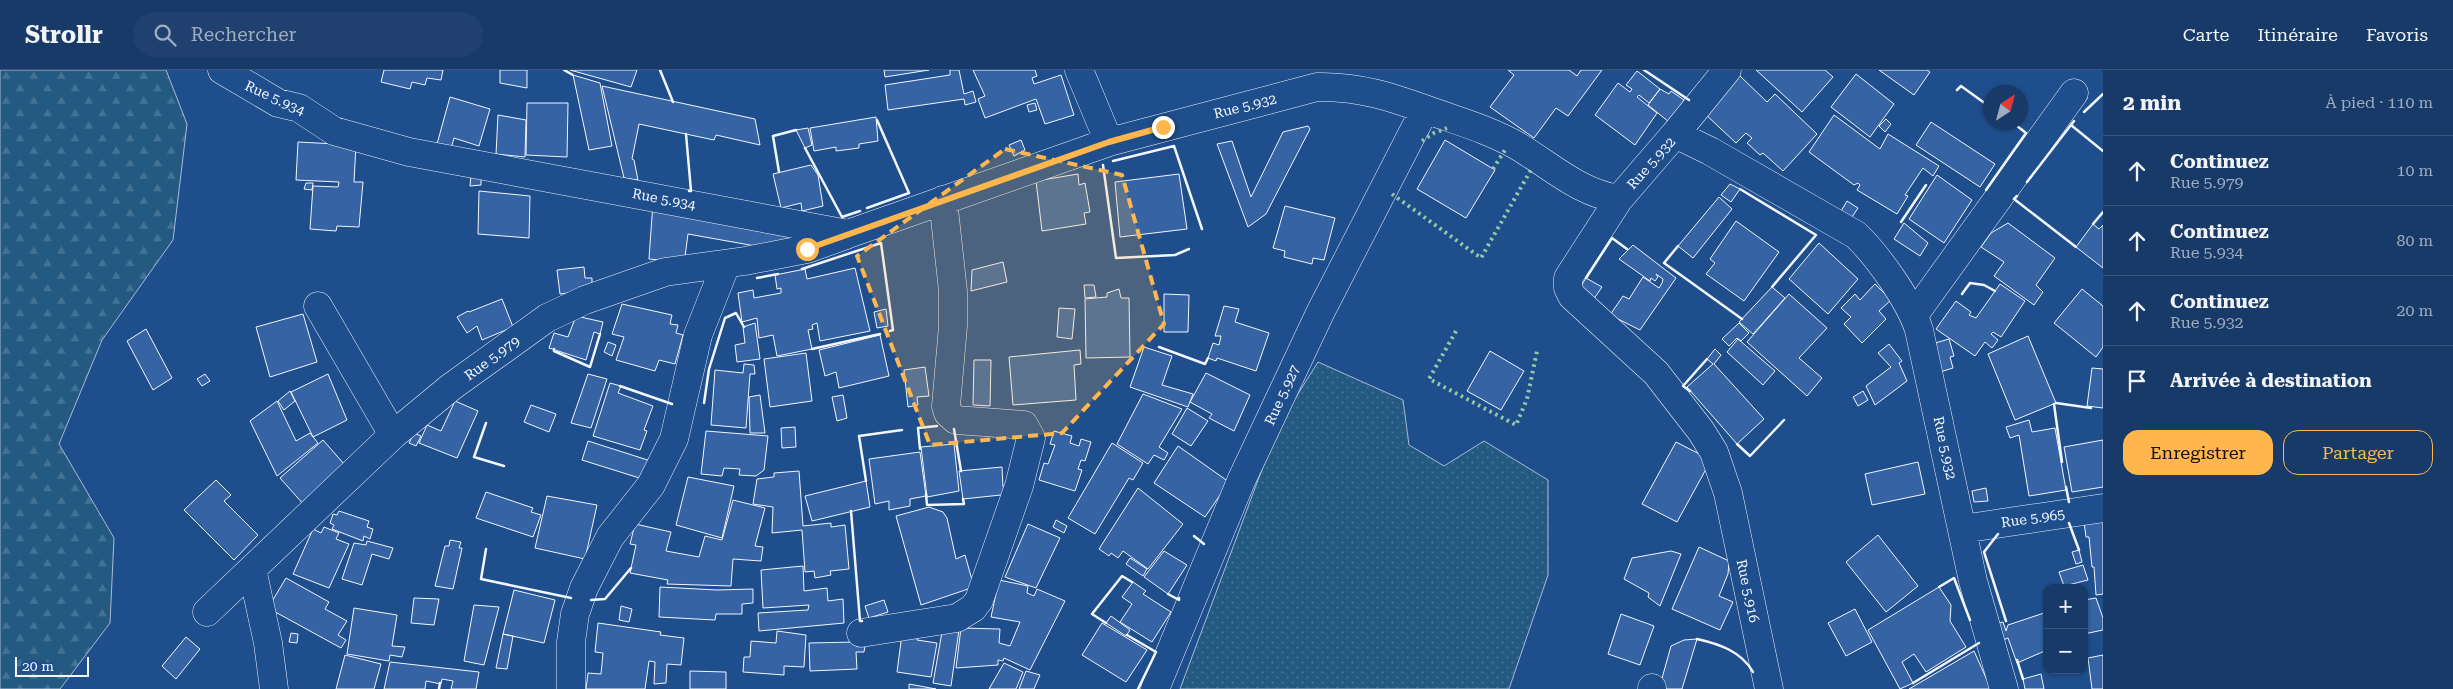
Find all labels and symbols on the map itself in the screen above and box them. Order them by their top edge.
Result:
street label: Rue 5.934 [242,77,308,119]
north arrow [1983,85,2028,130]
street label: Rue 5.932 [1212,90,1278,122]
route end [1152,116,1175,139]
street label: Rue 5.932 [1624,134,1679,192]
street label: Rue 5.934 [631,185,697,213]
route start [796,238,819,261]
street label: Rue 5.979 [461,333,523,383]
street label: Rue 5.927 [1261,362,1303,428]
street label: Rue 5.932 [1930,415,1960,481]
street label: Rue 5.965 [2000,506,2066,530]
street label: Rue 5.916 [1733,558,1763,624]
scale bar [15,654,89,677]

